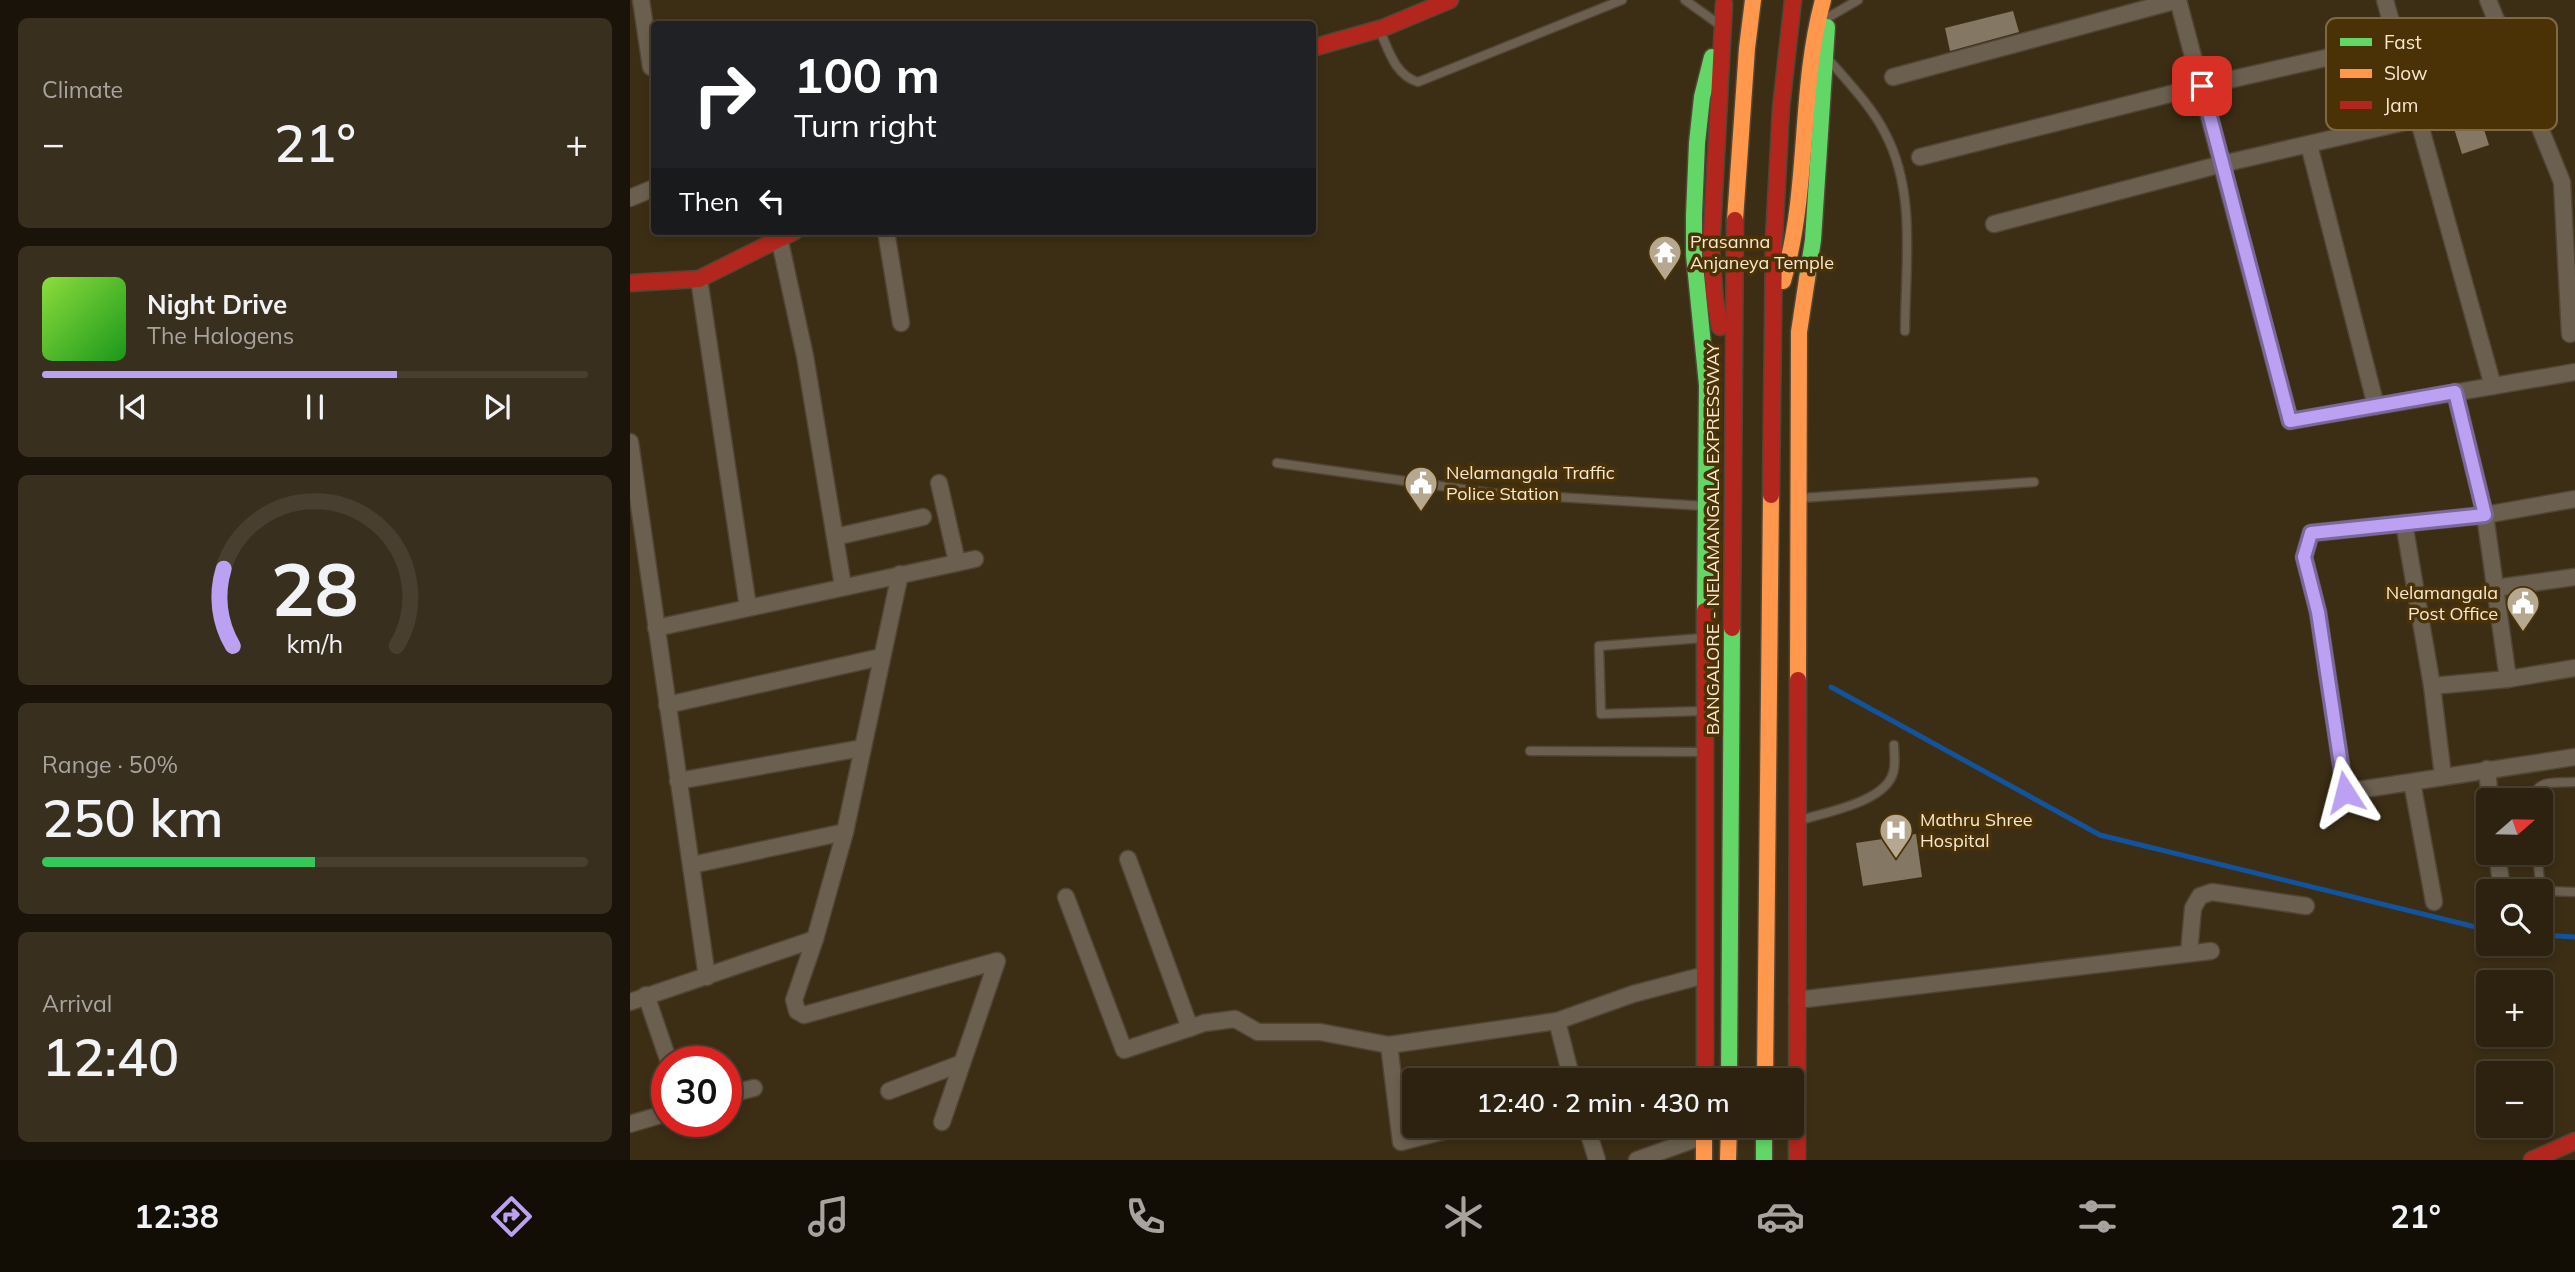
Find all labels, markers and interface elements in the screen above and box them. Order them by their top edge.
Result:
legend [2326,18,2557,130]
text: Fast [2384,30,2422,54]
text: 100 m [794,44,940,105]
icon: right [679,49,770,140]
pin [2172,56,2232,116]
text: Slow [2384,61,2428,85]
icon: arrive [2183,67,2221,105]
text: Climate [42,75,123,104]
text: Jam [2384,93,2418,117]
text: Turn right [794,105,937,145]
text: 21° [274,110,356,175]
text: − [42,119,65,167]
text: + [565,119,588,167]
icon: left [753,182,791,220]
text: Then [679,185,739,218]
place label: Prasanna Anjaneya Temple [1690,230,1834,274]
temple icon: Prasanna Anjaneya Temple [1646,233,1684,282]
text: Night Drive [147,288,287,321]
text: The Halogens [147,321,294,350]
street label: BANGALORE - NELAMANGALA EXPRESSWAY [1701,342,1724,735]
icon: previous [114,388,152,426]
icon: pause [296,388,334,426]
icon: next [478,388,516,426]
place label: Nelamangala Traffic Police Station [1446,461,1615,505]
public building icon: Nelamangala Traffic Police Station [1402,464,1440,513]
text: 28 [271,543,359,634]
place label: Nelamangala Post Office [2386,581,2498,625]
public building icon: Nelamangala Post Office [2504,584,2542,633]
text: km/h [287,628,343,659]
text: Range · 50% [42,750,178,779]
position arrow [2308,755,2382,829]
text: 250 km [42,785,223,850]
north arrow [2476,788,2553,864]
map controls [2476,788,2553,1138]
place label: Mathru Shree Hospital [1920,808,2032,852]
hospital icon: Mathru Shree Hospital [1877,811,1915,860]
button: search [2476,879,2553,956]
button: + [2476,970,2553,1047]
text: Arrival [42,989,112,1018]
text: 12:40 [42,1024,179,1089]
speed limit sign: 30 [651,1046,742,1137]
button: − [2476,1061,2553,1138]
text: 12:40 · 2 min · 430 m [1476,1086,1730,1119]
icon: directions [487,1192,536,1241]
icon: music [804,1192,853,1241]
icon: phone [1121,1192,1170,1241]
icon: climate [1439,1192,1488,1241]
icon: car [1756,1192,1805,1241]
icon: filters [2073,1192,2122,1241]
text: 12:38 [134,1196,219,1236]
text: 21° [2390,1196,2441,1236]

